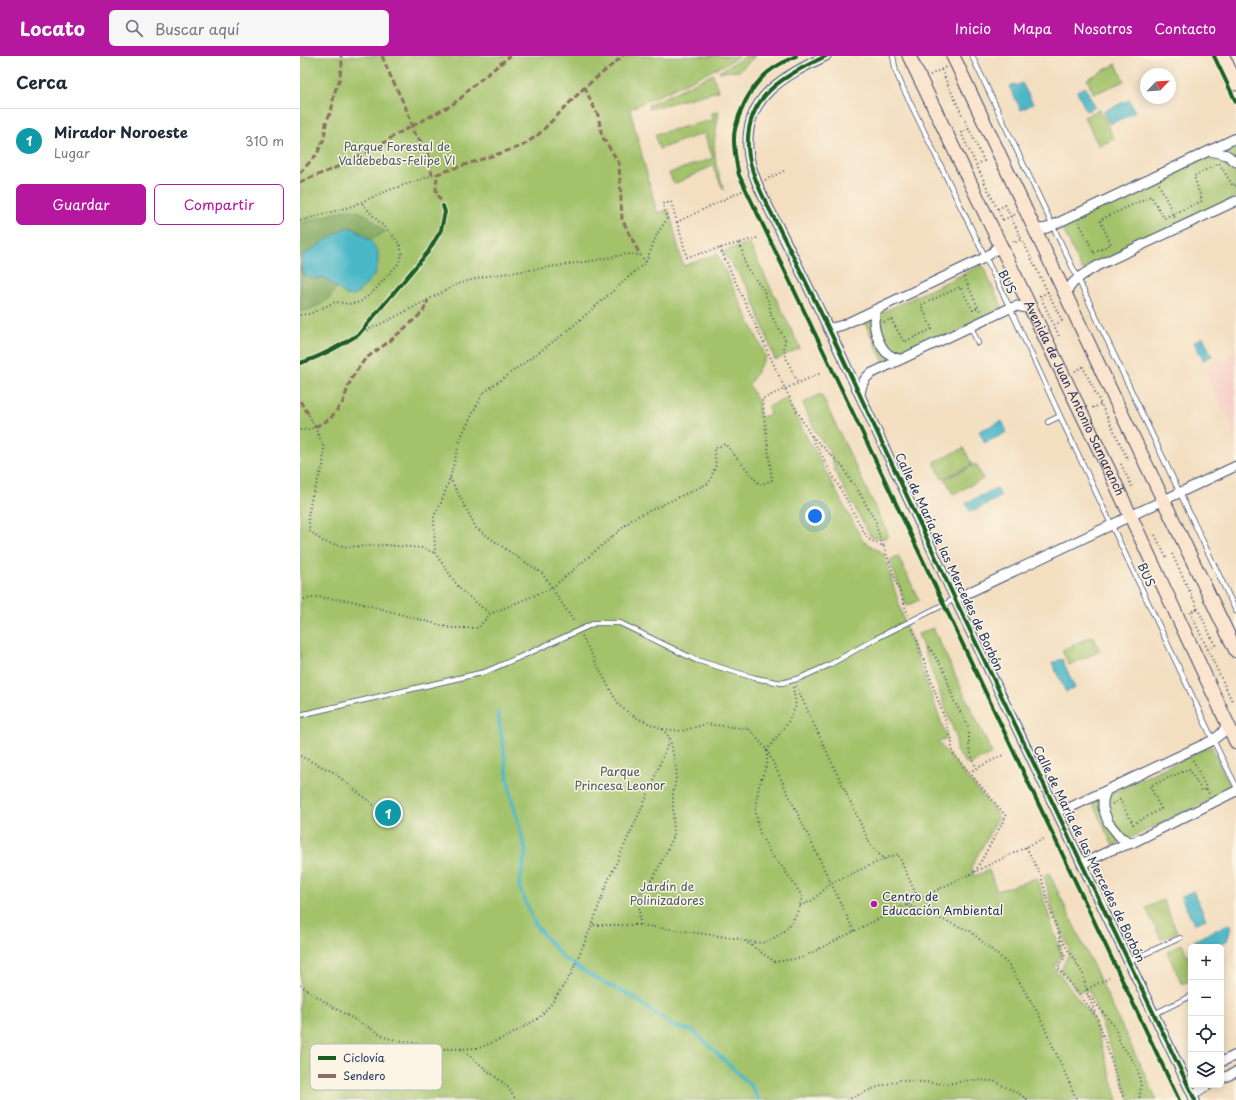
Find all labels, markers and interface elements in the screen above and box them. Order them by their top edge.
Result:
search box [109,10,389,46]
text: Locato [20,14,85,42]
icon: search [123,17,145,39]
text: Buscar aquí [155,17,239,40]
text: Inicio [955,18,991,39]
text: Mapa [1013,18,1051,39]
text: Nosotros [1073,18,1133,39]
text: Contacto [1155,18,1216,39]
north arrow [1140,68,1176,104]
text: Cerca [16,69,67,95]
text: Mirador Noroeste [54,120,188,143]
text: 1 [26,131,32,150]
text: 310 m [245,131,284,150]
park label: Parque Forestal de Valdebebas-Felipe VI [338,137,456,169]
text: Lugar [54,143,90,162]
button: Guardar [16,184,146,225]
button: Compartir [154,184,284,225]
street label: BUS [994,267,1021,297]
street label: Avenida de Juan Antonio Samaranch [1020,297,1130,498]
street label: Calle de María de las Mercedes de Borbón [891,449,1009,674]
your location [805,506,825,526]
street label: BUS [1134,560,1160,590]
street label: Calle de María de las Mercedes de Borbón [1029,742,1150,965]
park label: Parque Princesa Leonor [575,762,666,794]
pin: 1 [375,798,401,828]
park label: Jardín de Polinizadores [630,877,705,909]
place label: Centro de Educación Ambiental [882,887,1003,919]
marker: Centro de Educación Ambiental [869,899,879,909]
map controls [1188,944,1224,1088]
button: + [1188,944,1224,980]
button: − [1188,980,1224,1016]
button: locate [1188,1016,1224,1052]
legend [310,1044,442,1090]
text: Ciclovía [343,1049,385,1066]
button: layers [1188,1052,1224,1088]
text: Sendero [343,1067,385,1084]

